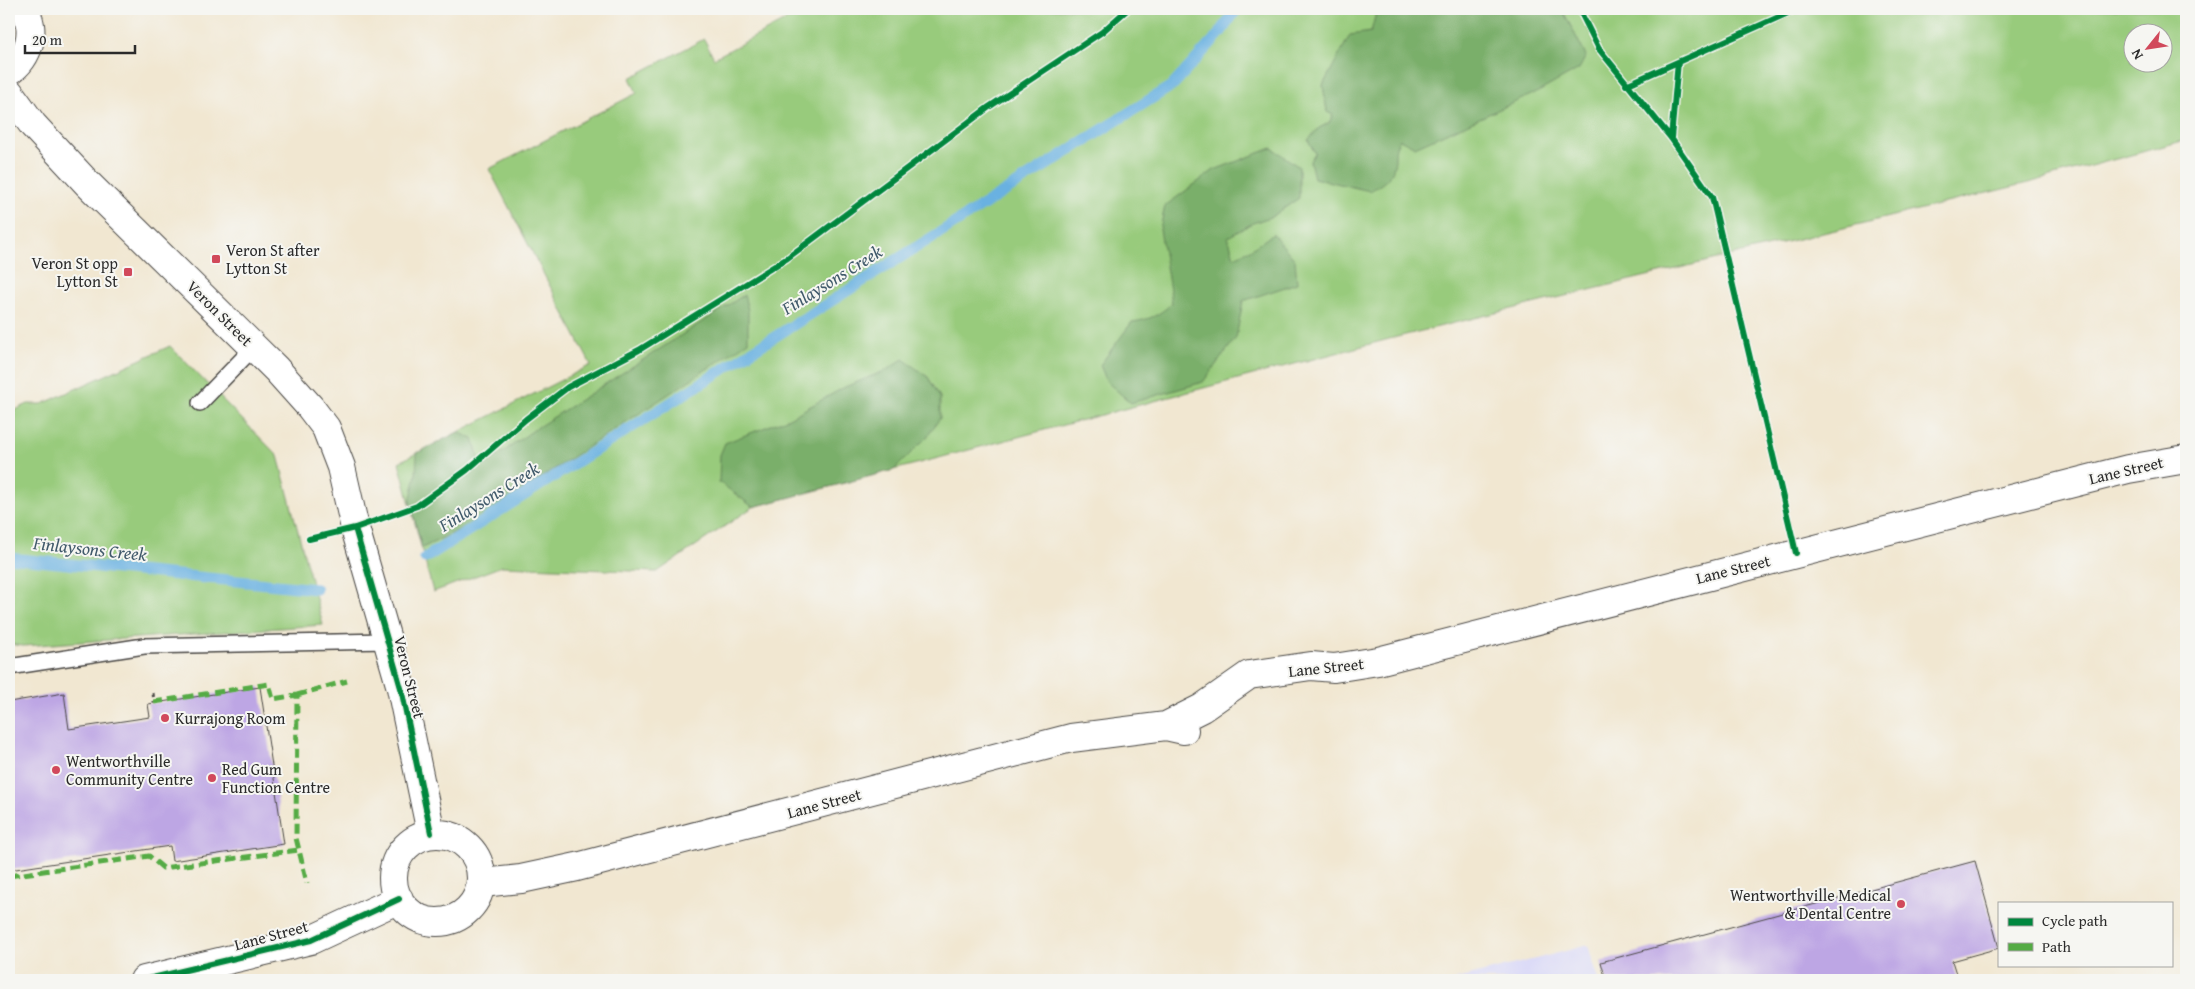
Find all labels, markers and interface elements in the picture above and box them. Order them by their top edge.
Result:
scale bar [25,22,135,54]
north arrow [2122,22,2172,72]
text: 20 m [32,29,63,50]
text: N [2125,45,2148,64]
place label: Veron St after Lytton St [226,238,320,280]
water label: Finlaysons Creek [775,238,888,322]
place label: Veron St opp Lytton St [32,251,118,293]
marker: Veron St after Lytton St [210,253,222,265]
marker: Veron St opp Lytton St [122,266,134,278]
street label: Veron Street [182,275,259,352]
street label: Lane Street [2086,450,2166,490]
water label: Finlaysons Creek [432,455,545,539]
water label: Finlaysons Creek [31,529,149,568]
street label: Lane Street [1693,548,1773,590]
street label: Veron Street [388,633,432,721]
street label: Lane Street [1287,651,1365,683]
place label: Kurrajong Room [175,706,285,730]
marker: Kurrajong Room [159,712,171,724]
place label: Wentworthville Community Centre [66,749,193,791]
place label: Red Gum Function Centre [222,757,330,799]
marker: Wentworthville Community Centre [50,764,62,776]
marker: Red Gum Function Centre [206,772,218,784]
street label: Lane Street [784,782,864,824]
place label: Wentworthville Medical & Dental Centre [1730,883,1892,925]
marker: Wentworthville Medical & Dental Centre [1895,898,1907,910]
legend [1998,902,2172,966]
text: Cycle path [2042,910,2108,931]
street label: Lane Street [231,914,311,956]
text: Path [2042,936,2071,957]

